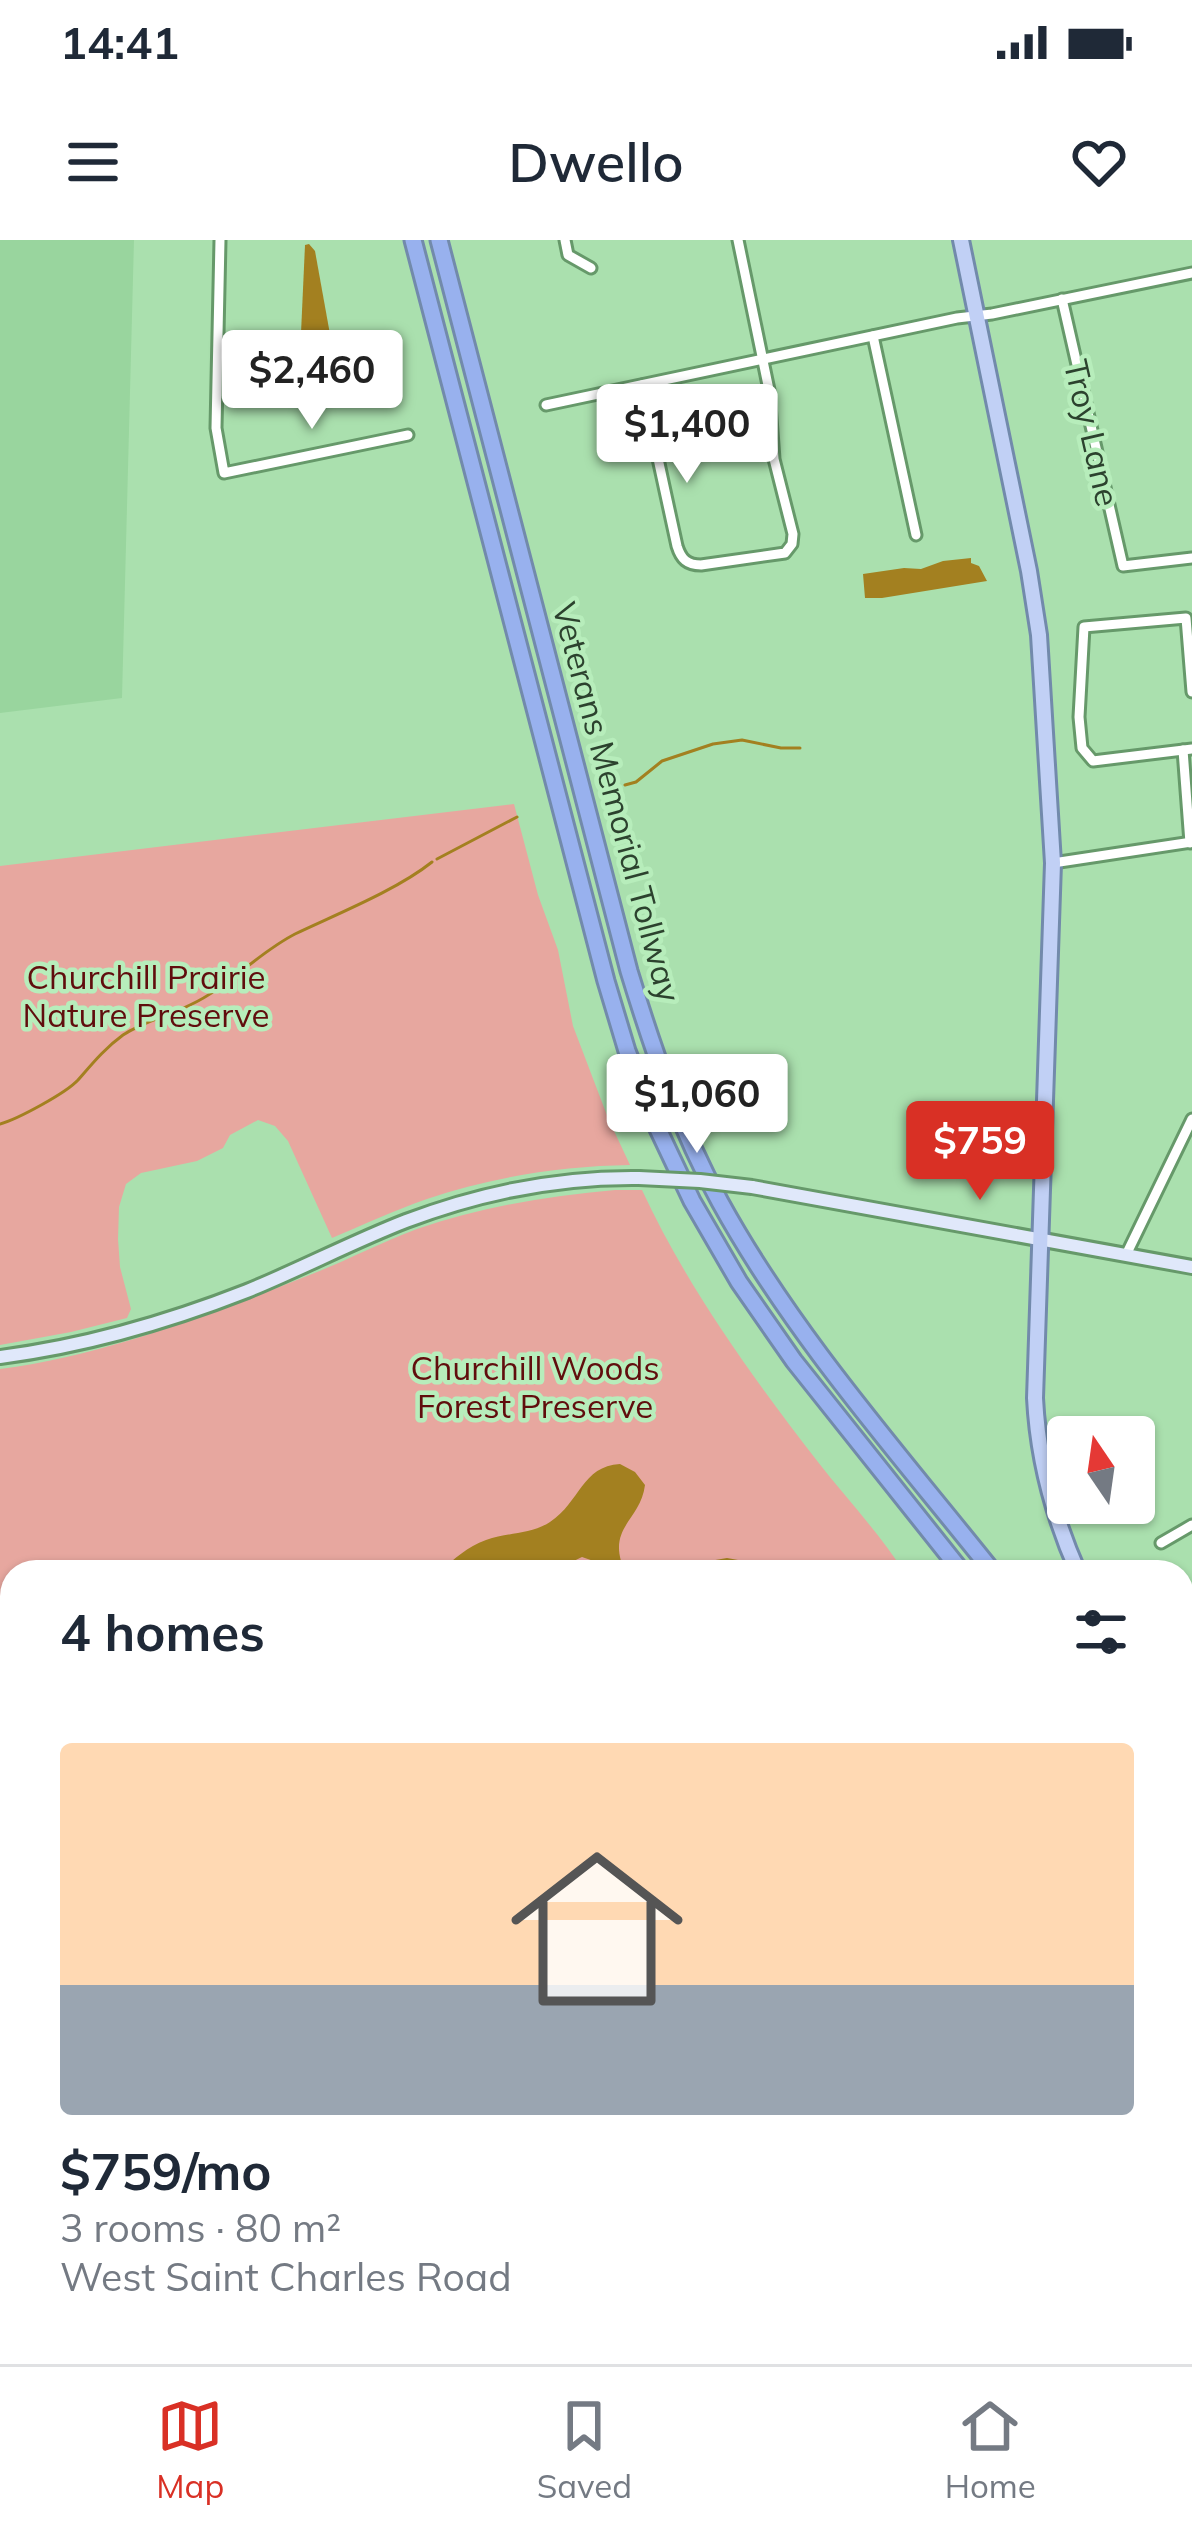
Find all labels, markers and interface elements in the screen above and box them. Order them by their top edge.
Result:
text: 14:41 [60,14,179,70]
text: Dwello [508,128,684,196]
icon: menu [60,129,126,195]
icon: heart [1066,129,1132,195]
pin: $2,460 [214,330,410,432]
text: $2,460 [249,344,375,393]
street label: Troy Lane [1056,356,1129,510]
pin: $1,400 [589,384,785,486]
text: $1,400 [624,398,750,447]
street label: Veterans Memorial Tollway [544,598,691,1007]
park label: Churchill Prairie Nature Preserve [23,956,269,1035]
pin: $1,060 [599,1054,795,1156]
text: $1,060 [634,1068,760,1117]
pin: $759 [909,1101,1051,1203]
text: $759 [933,1115,1027,1164]
park label: Churchill Woods Forest Preserve [410,1347,660,1426]
north arrow [1047,1416,1155,1524]
map controls [1047,1416,1155,1524]
icon: filters [1068,1599,1134,1665]
text: 4 homes [60,1600,265,1664]
icon: home [489,1821,705,2037]
text: $759/mo [60,2139,272,2203]
text: 3 rooms · 80 m² [60,2203,341,2252]
text: West Saint Charles Road [60,2252,512,2301]
tab: Map [156,2393,224,2506]
tab: Saved [537,2393,632,2506]
tab: Home [945,2393,1036,2506]

